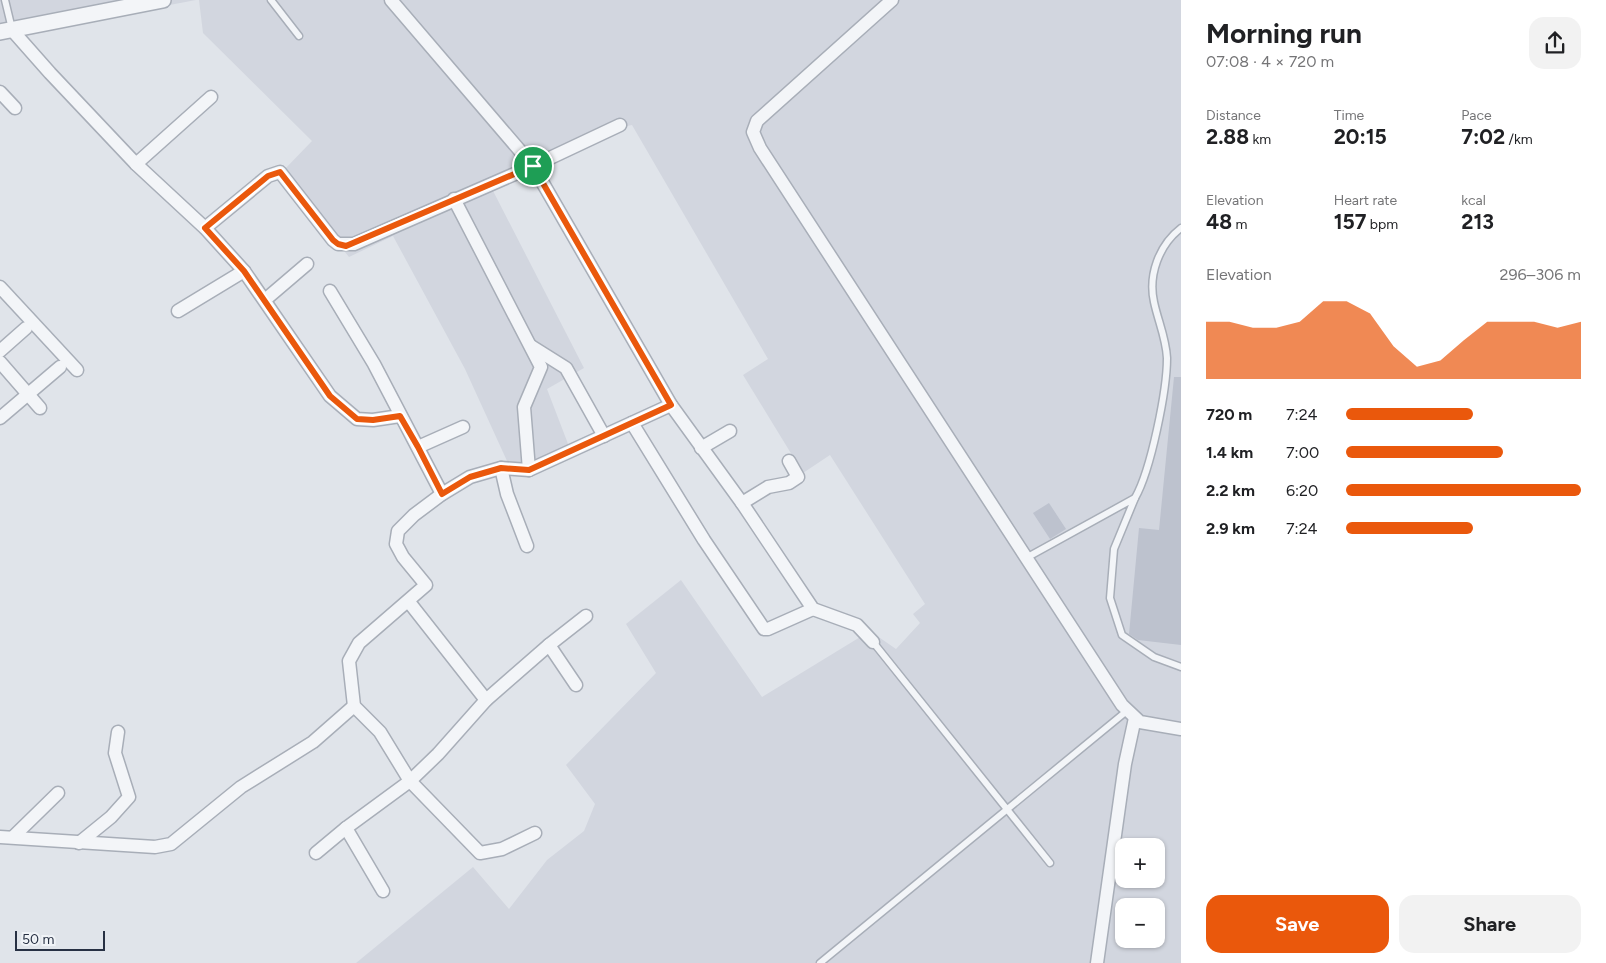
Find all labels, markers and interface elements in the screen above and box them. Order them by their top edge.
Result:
text: Morning run [1206,16,1362,50]
button: share [1529,17,1581,69]
text: 07:08 · 4 × 720 m [1206,52,1334,71]
text: Distance [1206,107,1261,124]
text: Time [1334,107,1364,124]
text: Pace [1461,107,1492,124]
text: 2.88 [1206,124,1249,149]
text: 20:15 [1334,124,1387,149]
text: 7:02 [1461,124,1505,149]
text: km [1249,131,1271,148]
text: /km [1505,131,1533,148]
pin [512,145,554,187]
icon: arrive [519,152,547,180]
text: Elevation [1206,192,1264,209]
text: Heart rate [1334,192,1397,209]
text: kcal [1461,192,1486,209]
text: 48 [1206,209,1232,234]
text: 157 [1334,209,1366,234]
text: 213 [1461,209,1494,234]
text: m [1232,216,1248,233]
text: bpm [1366,216,1398,233]
text: Elevation [1206,265,1272,284]
text: 296–306 m [1500,265,1581,284]
text: 720 m [1206,405,1252,424]
text: 7:24 [1286,405,1318,424]
text: 1.4 km [1206,443,1253,462]
text: 7:00 [1286,443,1319,462]
text: 2.2 km [1206,481,1255,500]
text: 6:20 [1286,481,1318,500]
text: 2.9 km [1206,519,1255,538]
text: 7:24 [1286,519,1318,538]
map controls [1115,838,1165,948]
button: + [1115,838,1165,888]
button: Save [1206,895,1389,953]
button: Share [1399,895,1581,953]
button: − [1115,898,1165,948]
scale bar [15,928,105,951]
text: 50 m [22,931,54,948]

